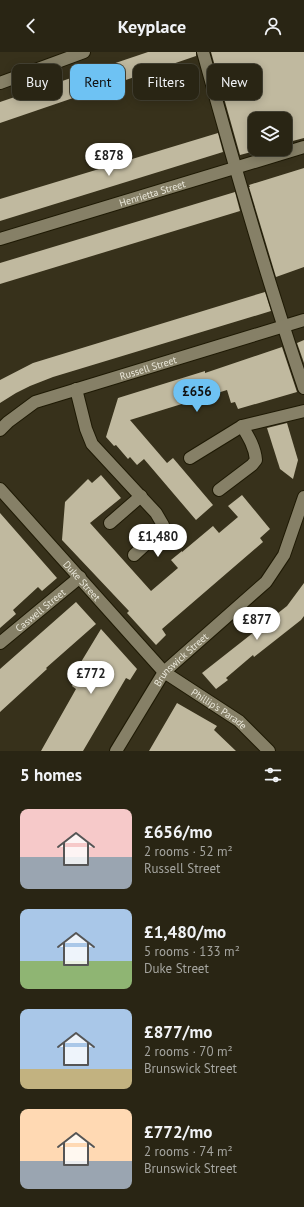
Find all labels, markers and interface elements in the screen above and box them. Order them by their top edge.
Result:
icon: back [20,15,42,37]
text: Keyplace [118,15,186,38]
icon: person [262,15,284,37]
chip: Buy [12,64,62,100]
chip: Rent [70,64,125,100]
chip: Filters [133,64,199,100]
chip: New [207,64,262,100]
map controls [248,112,292,156]
button: layers [248,112,292,156]
pin: £878 [85,143,133,177]
text: £878 [94,147,124,164]
street label: Henrietta Street [118,177,188,210]
street label: Russell Street [118,353,179,383]
pin: £656 [173,379,221,413]
text: £656 [182,383,212,400]
pin: £1,480 [125,524,191,558]
text: £1,480 [138,528,178,545]
street label: Duke Street [60,558,104,604]
street label: Caswell Street [13,585,69,635]
pin: £877 [233,607,281,641]
text: £877 [242,611,272,628]
street label: Brunswick Street [151,630,211,689]
pin: £772 [67,661,115,695]
text: £772 [76,665,106,682]
street label: Phillip's Parade [189,686,250,732]
text: 5 homes [20,764,82,786]
icon: filters [262,764,284,786]
text: £656/mo [144,821,212,843]
icon: home [52,825,100,873]
text: 2 rooms · 52 m² [144,843,233,860]
text: Russell Street [144,860,220,877]
text: £1,480/mo [144,921,226,943]
icon: home [52,925,100,973]
text: 5 rooms · 133 m² [144,943,240,960]
text: Duke Street [144,960,209,977]
text: £877/mo [144,1021,212,1043]
icon: home [52,1025,100,1073]
text: 2 rooms · 70 m² [144,1043,233,1060]
text: Brunswick Street [144,1060,237,1077]
text: £772/mo [144,1121,212,1143]
icon: home [52,1125,100,1173]
text: 2 rooms · 74 m² [144,1143,233,1160]
text: Brunswick Street [144,1160,237,1177]

